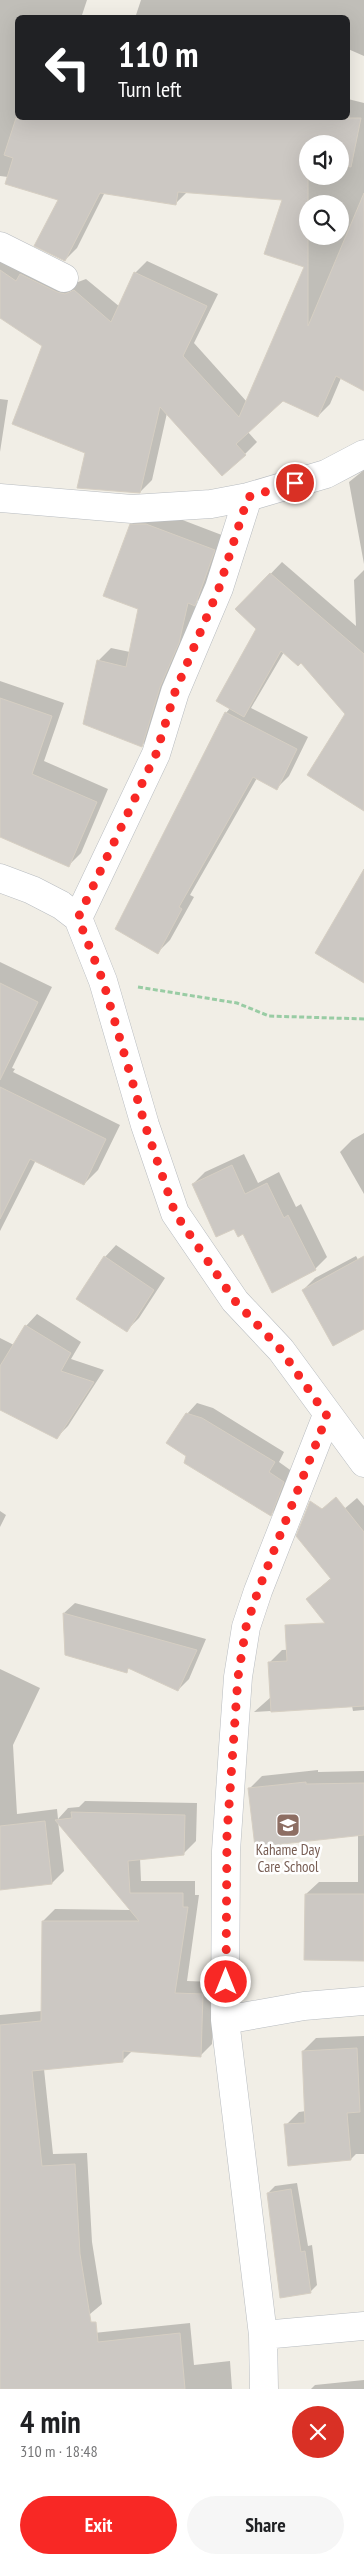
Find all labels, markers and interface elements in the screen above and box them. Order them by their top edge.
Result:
text: 110 m [118,31,199,77]
icon: left [35,35,100,100]
text: Turn left [118,75,182,103]
map controls [299,135,349,245]
button: sound [299,135,349,185]
button: search [299,195,349,245]
pin [274,462,316,504]
icon: arrive [281,469,309,497]
school or university icon: Kahame Day Care School [275,1812,301,1838]
place label: Kahame Day Care School [256,1840,321,1876]
position arrow [199,1955,251,2007]
text: 4 min [20,2402,81,2441]
button: close [292,2406,344,2458]
text: 310 m · 18:48 [20,2441,98,2461]
button: Exit [20,2496,177,2554]
button: Share [187,2496,344,2554]

